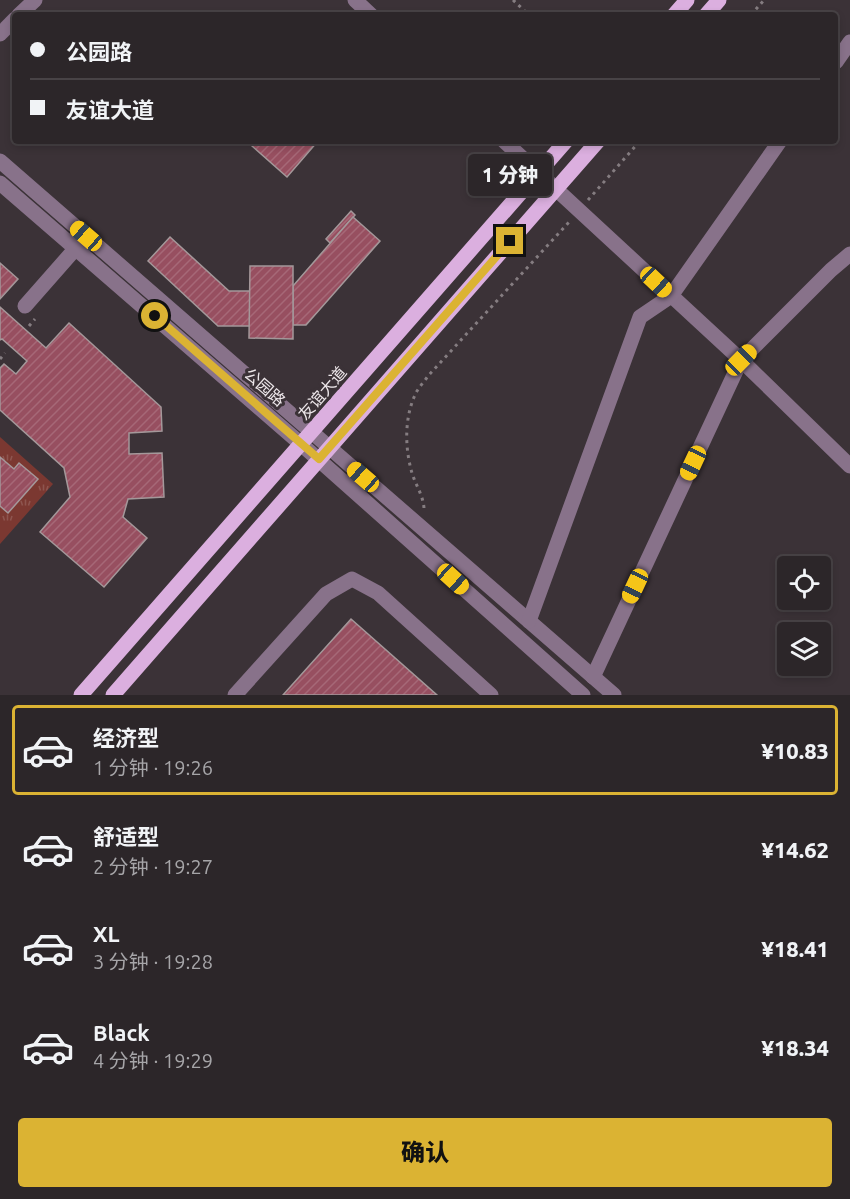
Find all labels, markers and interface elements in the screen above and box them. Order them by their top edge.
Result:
text: 公园路 [66,39,132,64]
text: 友谊大道 [66,97,154,122]
callout: 1 分钟 [468,154,552,196]
text: 1 分钟 [482,163,538,186]
car [67,217,105,255]
route end [496,227,523,254]
car [637,263,675,301]
route start [141,302,168,329]
car [722,341,760,379]
street label: 友谊大道 [294,363,350,423]
street label: 公园路 [241,364,289,410]
car [677,443,709,483]
car [344,458,382,496]
map controls [777,556,831,676]
button: locate [777,556,831,610]
car [434,560,472,598]
car [619,566,651,606]
button: layers [777,622,831,676]
icon: car [21,723,75,777]
text: 经济型 [93,725,159,750]
text: ¥10.83 [762,738,829,763]
text: 1 分钟 · 19:26 [93,756,213,779]
icon: car [21,822,75,876]
text: 舒适型 [93,824,159,849]
text: ¥14.62 [762,837,829,862]
text: 2 分钟 · 19:27 [93,855,213,878]
icon: car [21,921,75,975]
text: XL [93,921,120,946]
text: ¥18.41 [762,936,829,961]
text: 3 分钟 · 19:28 [93,950,213,973]
icon: car [21,1020,75,1074]
text: Black [93,1020,150,1045]
text: ¥18.34 [762,1035,829,1060]
text: 4 分钟 · 19:29 [93,1049,213,1072]
button: 确认 [18,1118,832,1187]

